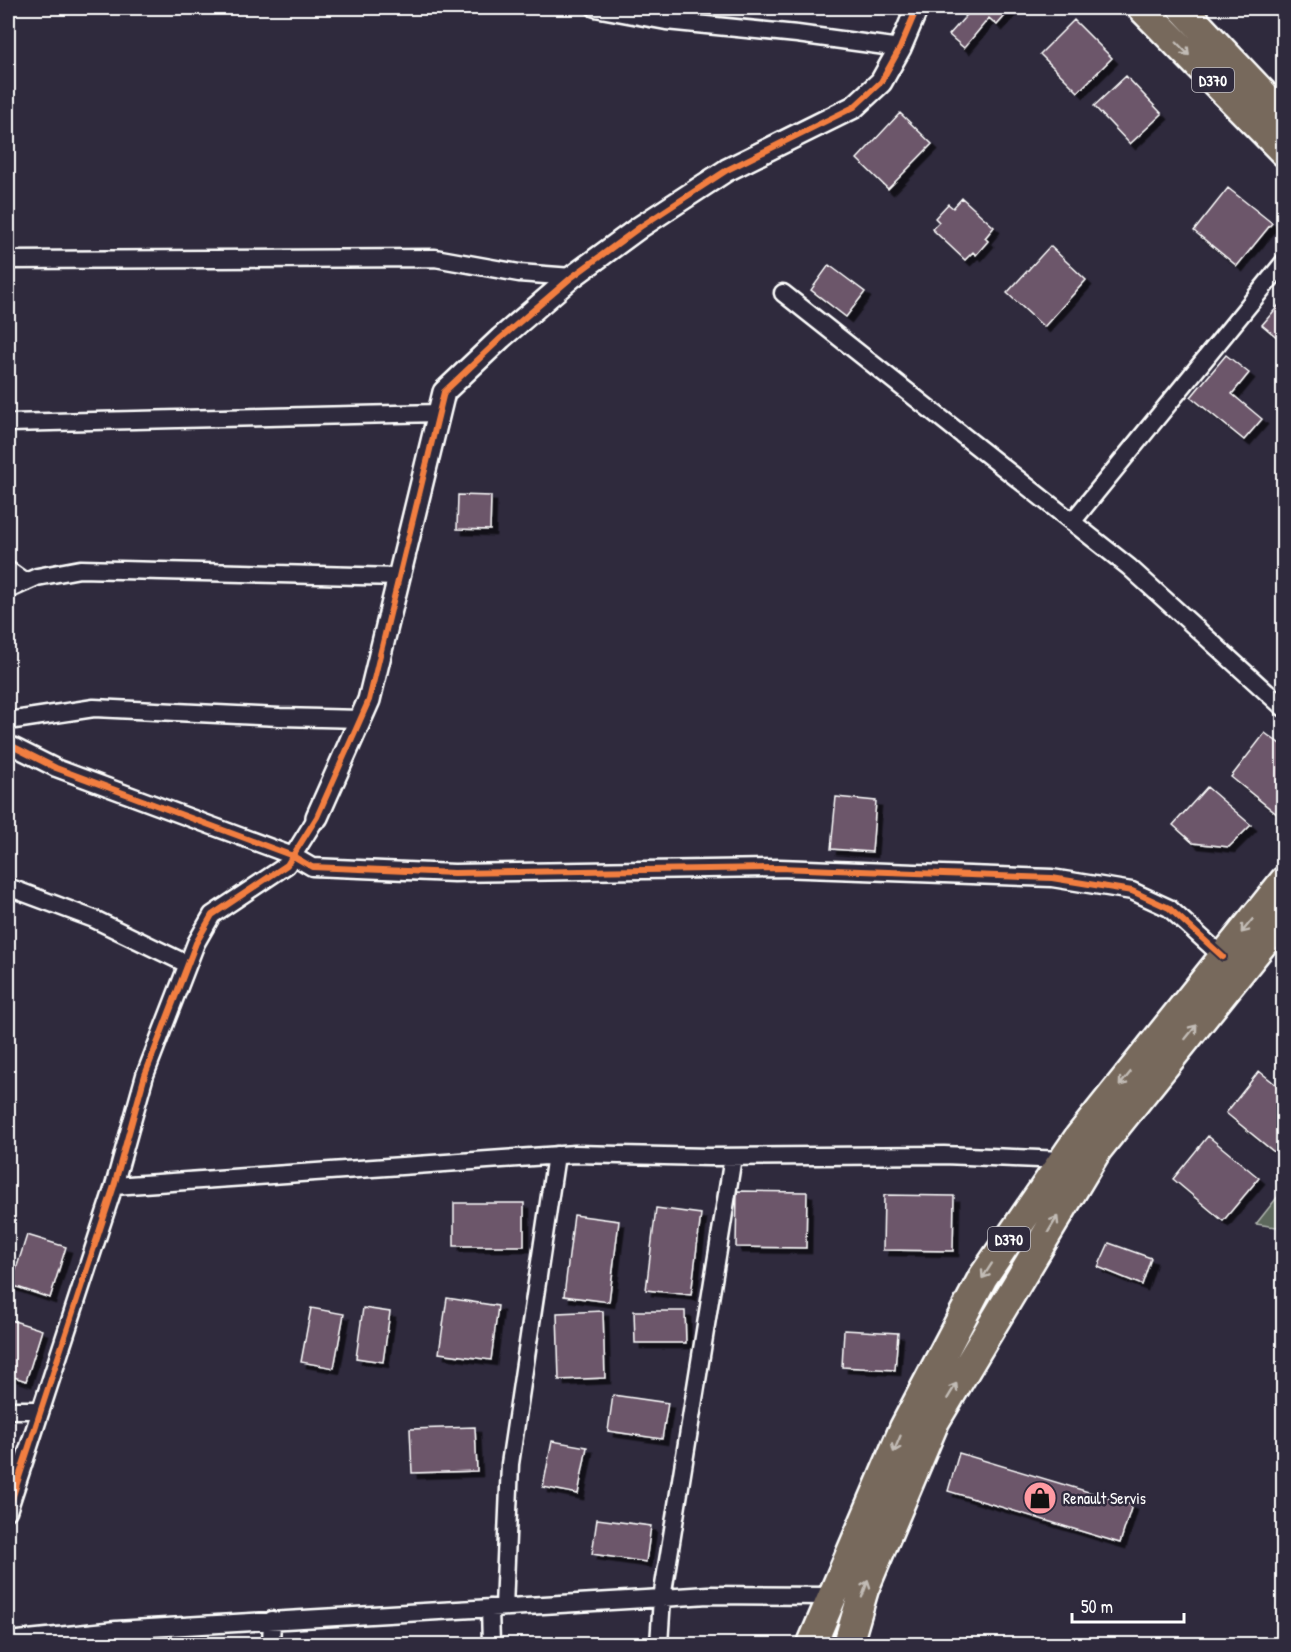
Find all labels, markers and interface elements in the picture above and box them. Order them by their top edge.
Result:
one-way arrow [1176,42,1191,57]
road number: D370 [1192,68,1234,92]
one-way arrow [1241,918,1254,934]
one-way arrow [1185,1025,1198,1041]
one-way arrow [1119,1071,1132,1087]
one-way arrow [1047,1216,1059,1233]
road number: D370 [988,1227,1030,1251]
one-way arrow [981,1263,994,1280]
one-way arrow [947,1383,959,1400]
one-way arrow [891,1434,902,1453]
shop icon: Renault Servis [1022,1480,1058,1516]
place label: Renault Servis [1063,1487,1146,1509]
one-way arrow [861,1580,872,1598]
scale bar [1072,1586,1184,1624]
text: 50 m [1081,1594,1113,1619]

